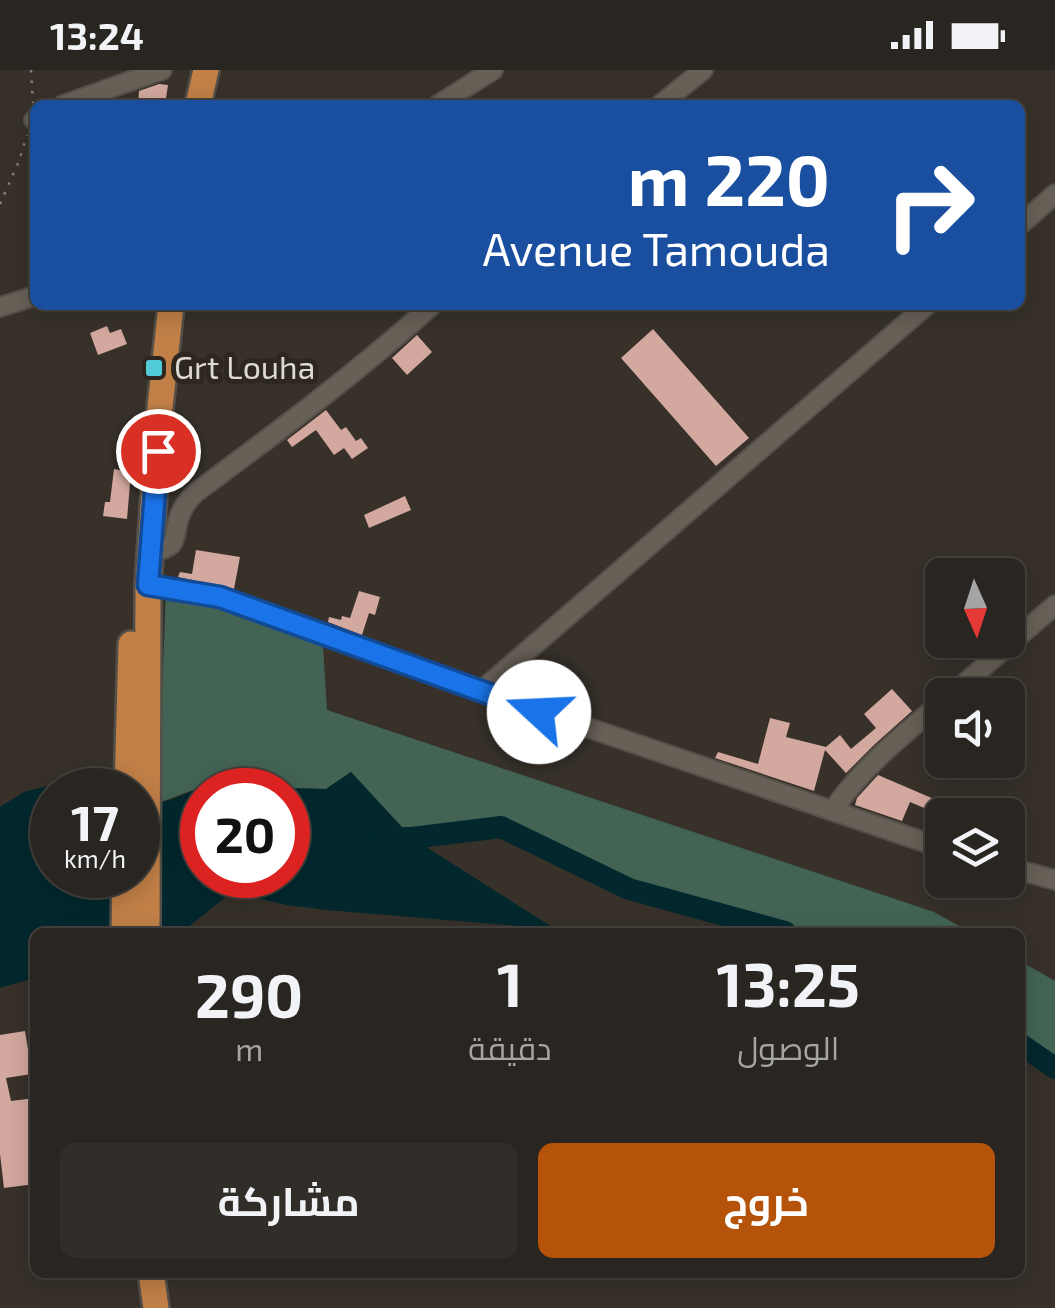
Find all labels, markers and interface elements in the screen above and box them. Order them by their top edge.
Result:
text: 13:24 [50,12,144,58]
text: 220 m [628,136,830,220]
icon: right [865,140,995,270]
text: Avenue Tamouda [482,221,830,275]
place label: Grt Louha [174,347,315,385]
marker: Grt Louha [143,357,165,379]
pin [116,409,201,494]
icon: arrive [131,424,186,479]
north arrow [925,558,1025,658]
map controls [925,558,1025,898]
position arrow [487,660,591,764]
button: sound [925,678,1025,778]
speed limit sign: 20 [180,768,310,898]
text: 17 [71,791,119,851]
button: layers [925,798,1025,898]
text: km/h [64,843,126,873]
text: 1 [497,947,523,1019]
text: 13:25 [717,947,860,1019]
text: 290 [195,958,303,1030]
text: دقيقة [468,1028,552,1066]
text: الوصول [737,1028,839,1066]
text: m [235,1029,263,1067]
button: مشاركة [60,1143,518,1258]
button: خروج [538,1143,995,1258]

